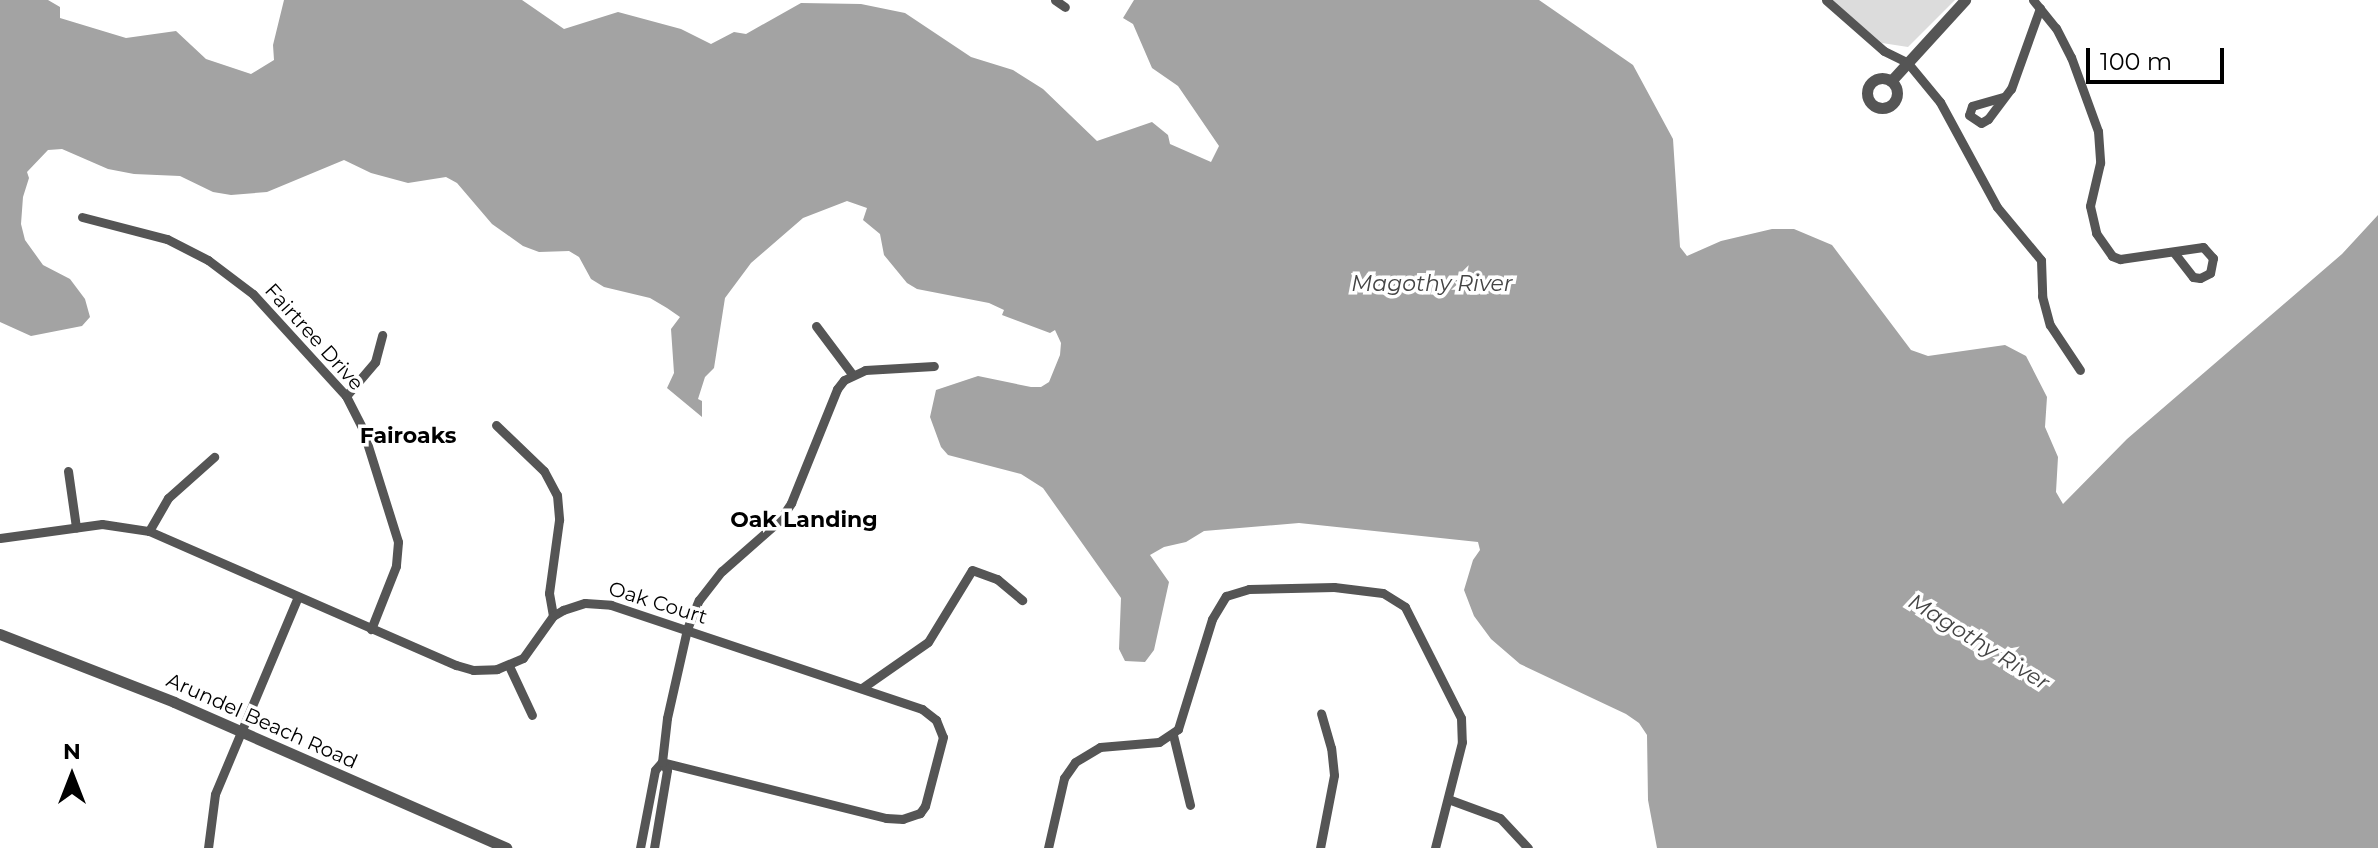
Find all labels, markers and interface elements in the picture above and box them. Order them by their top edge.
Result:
scale bar [2090,32,2228,82]
text: 100 m [2100,47,2172,76]
water label: Magothy River [1351,271,1513,297]
street label: Fairtree Drive [260,279,368,395]
district label: Fairoaks [360,423,456,449]
district label: Oak Landing [730,507,878,533]
street label: Oak Court [606,577,710,629]
water label: Magothy River [1904,588,2054,696]
street label: Arundel Beach Road [163,668,361,774]
north arrow [32,736,112,816]
text: N [63,738,81,765]

